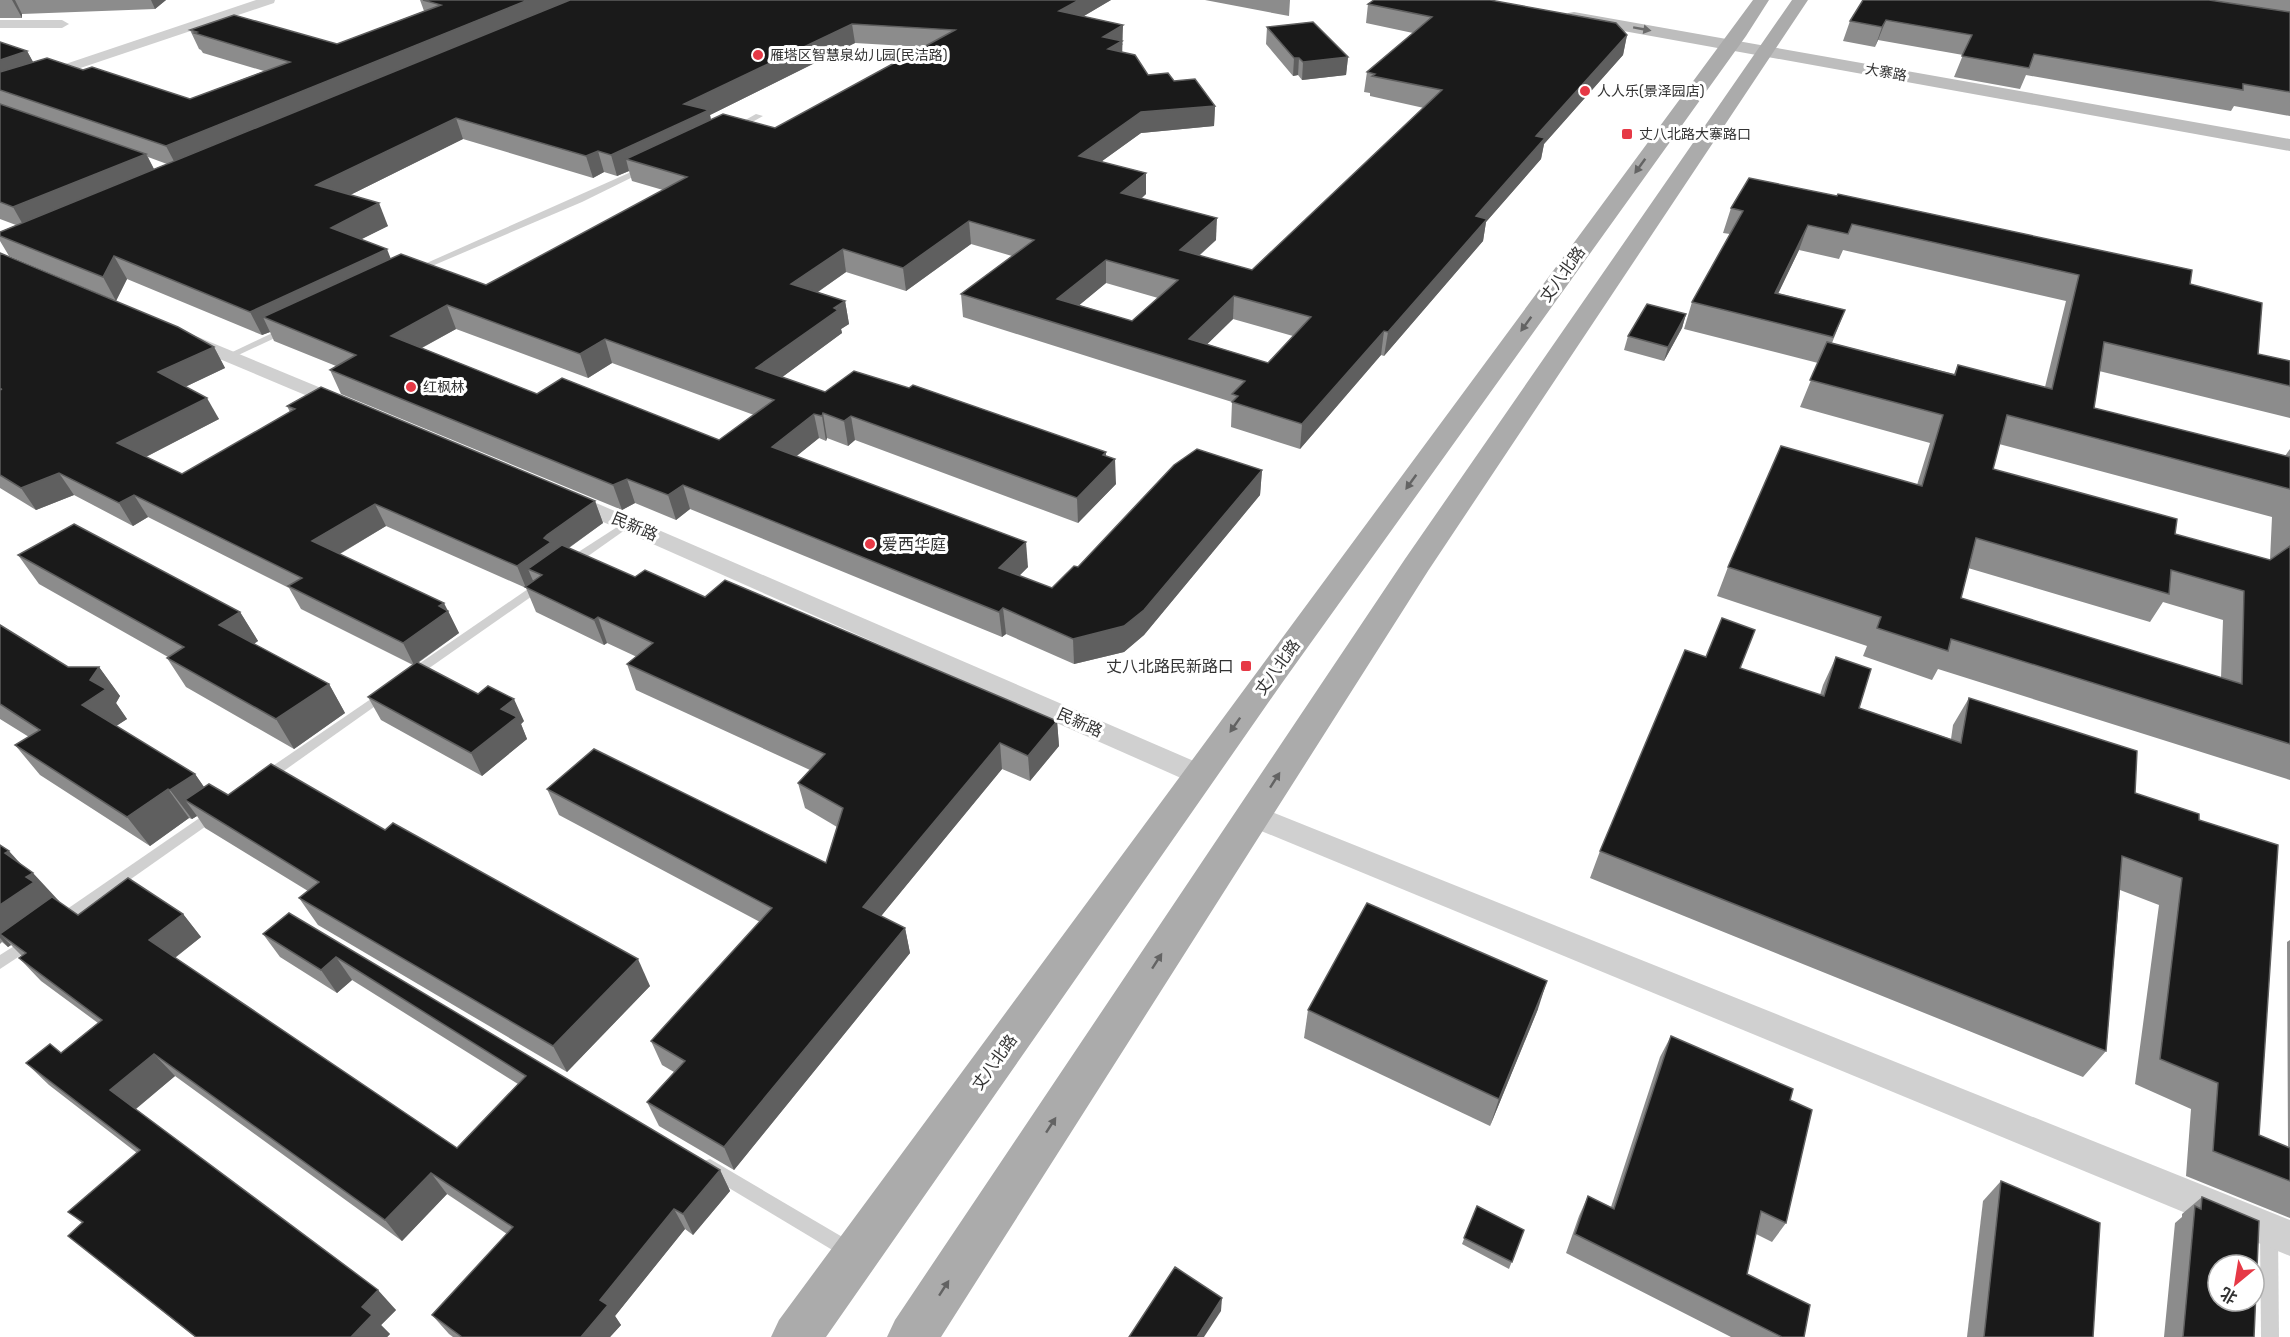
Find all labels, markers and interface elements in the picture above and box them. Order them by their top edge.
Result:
one-way arrow [1633,25,1652,34]
place label: 雁塔区智慧泉幼儿园(民洁路) [770,47,948,64]
marker: 雁塔区智慧泉幼儿园(民洁路) [751,48,765,62]
street label: 大寨路 [1864,60,1908,85]
place label: 人人乐(景泽园店) [1597,83,1705,100]
marker: 人人乐(景泽园店) [1578,84,1592,98]
place label: 丈八北路大寨路口 [1639,126,1751,143]
marker: 丈八北路大寨路口 [1620,127,1634,141]
one-way arrow [1635,159,1647,174]
street label: 丈八北路 [1536,243,1589,306]
one-way arrow [1520,316,1532,332]
place label: 红枫林 [423,379,465,396]
marker: 红枫林 [404,380,418,394]
one-way arrow [1405,473,1417,489]
street label: 民新路 [609,508,661,545]
place label: 爱西华庭 [882,535,946,554]
marker: 爱西华庭 [863,537,877,551]
street label: 丈八北路 [1251,636,1304,699]
place label: 丈八北路民新路口 [1106,657,1234,676]
marker: 丈八北路民新路口 [1239,659,1253,673]
street label: 民新路 [1054,704,1106,741]
one-way arrow [1229,716,1241,732]
one-way arrow [1269,772,1280,788]
one-way arrow [1151,953,1162,969]
street label: 丈八北路 [968,1031,1021,1094]
one-way arrow [1045,1116,1056,1133]
north arrow [2206,1253,2266,1313]
one-way arrow [939,1280,950,1296]
text: 北 [2217,1283,2240,1308]

